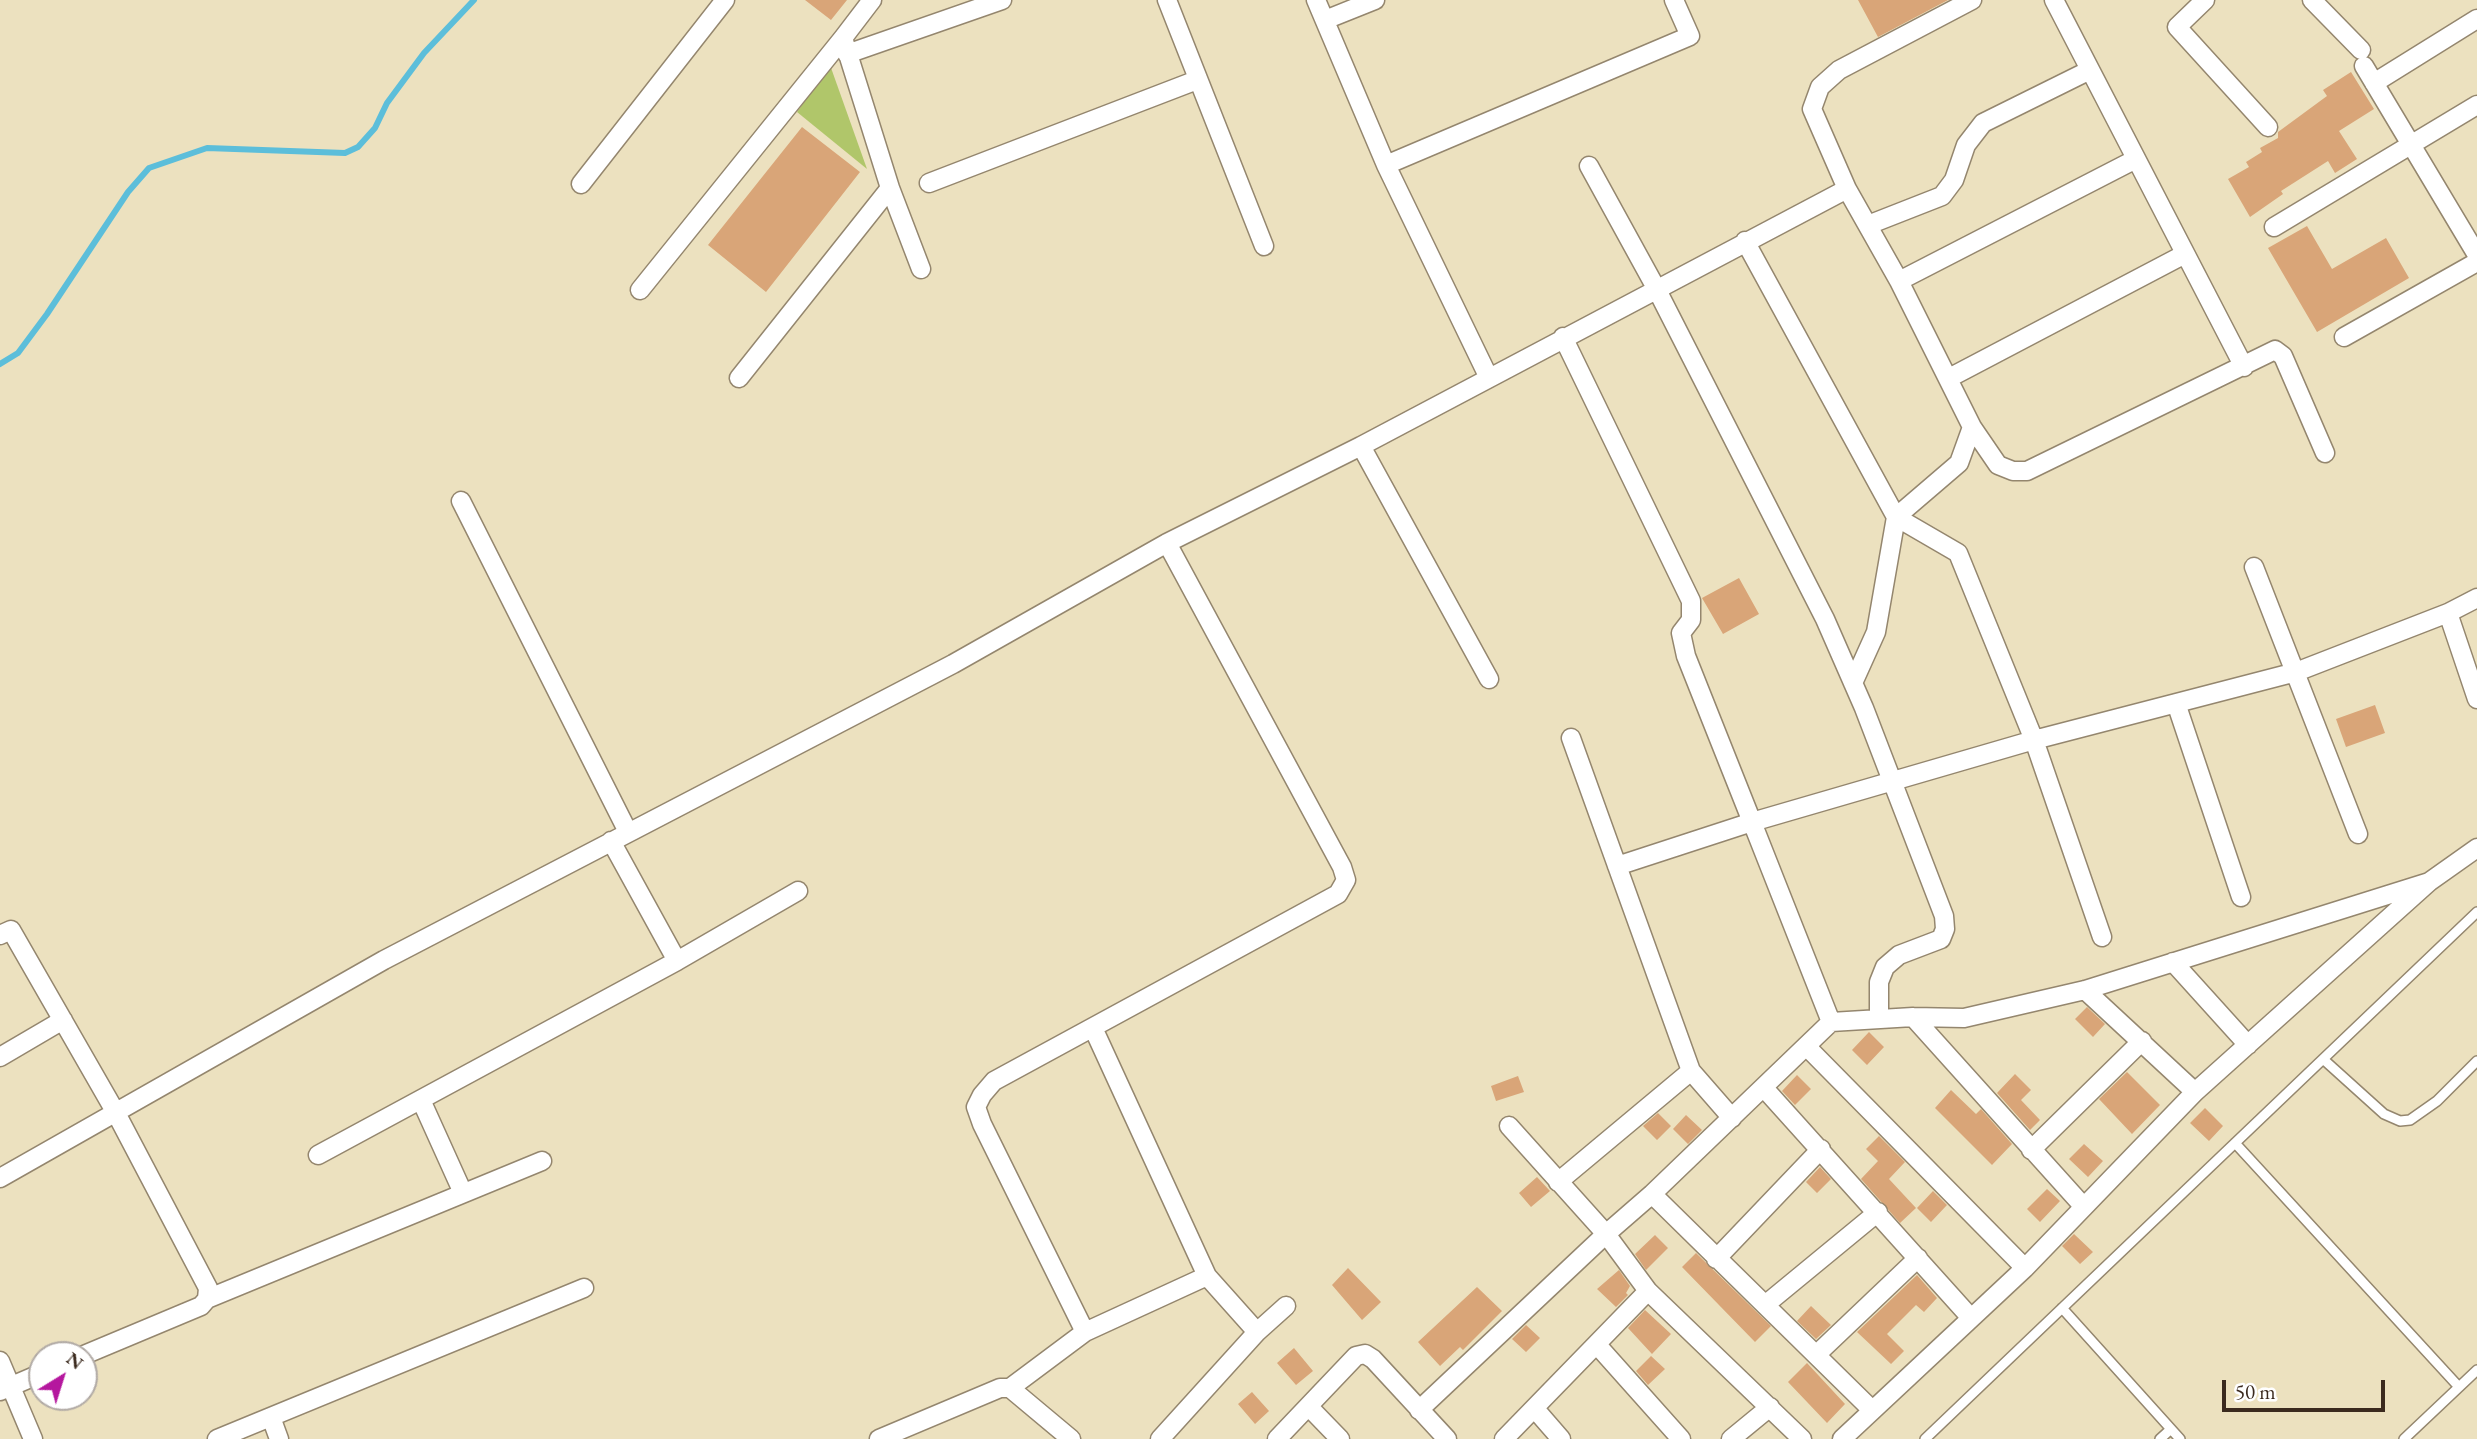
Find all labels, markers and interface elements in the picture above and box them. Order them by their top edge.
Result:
north arrow [28,1341,98,1411]
text: N [61,1346,89,1375]
scale bar [2225,1366,2388,1410]
text: 50 m [2235,1378,2276,1405]

